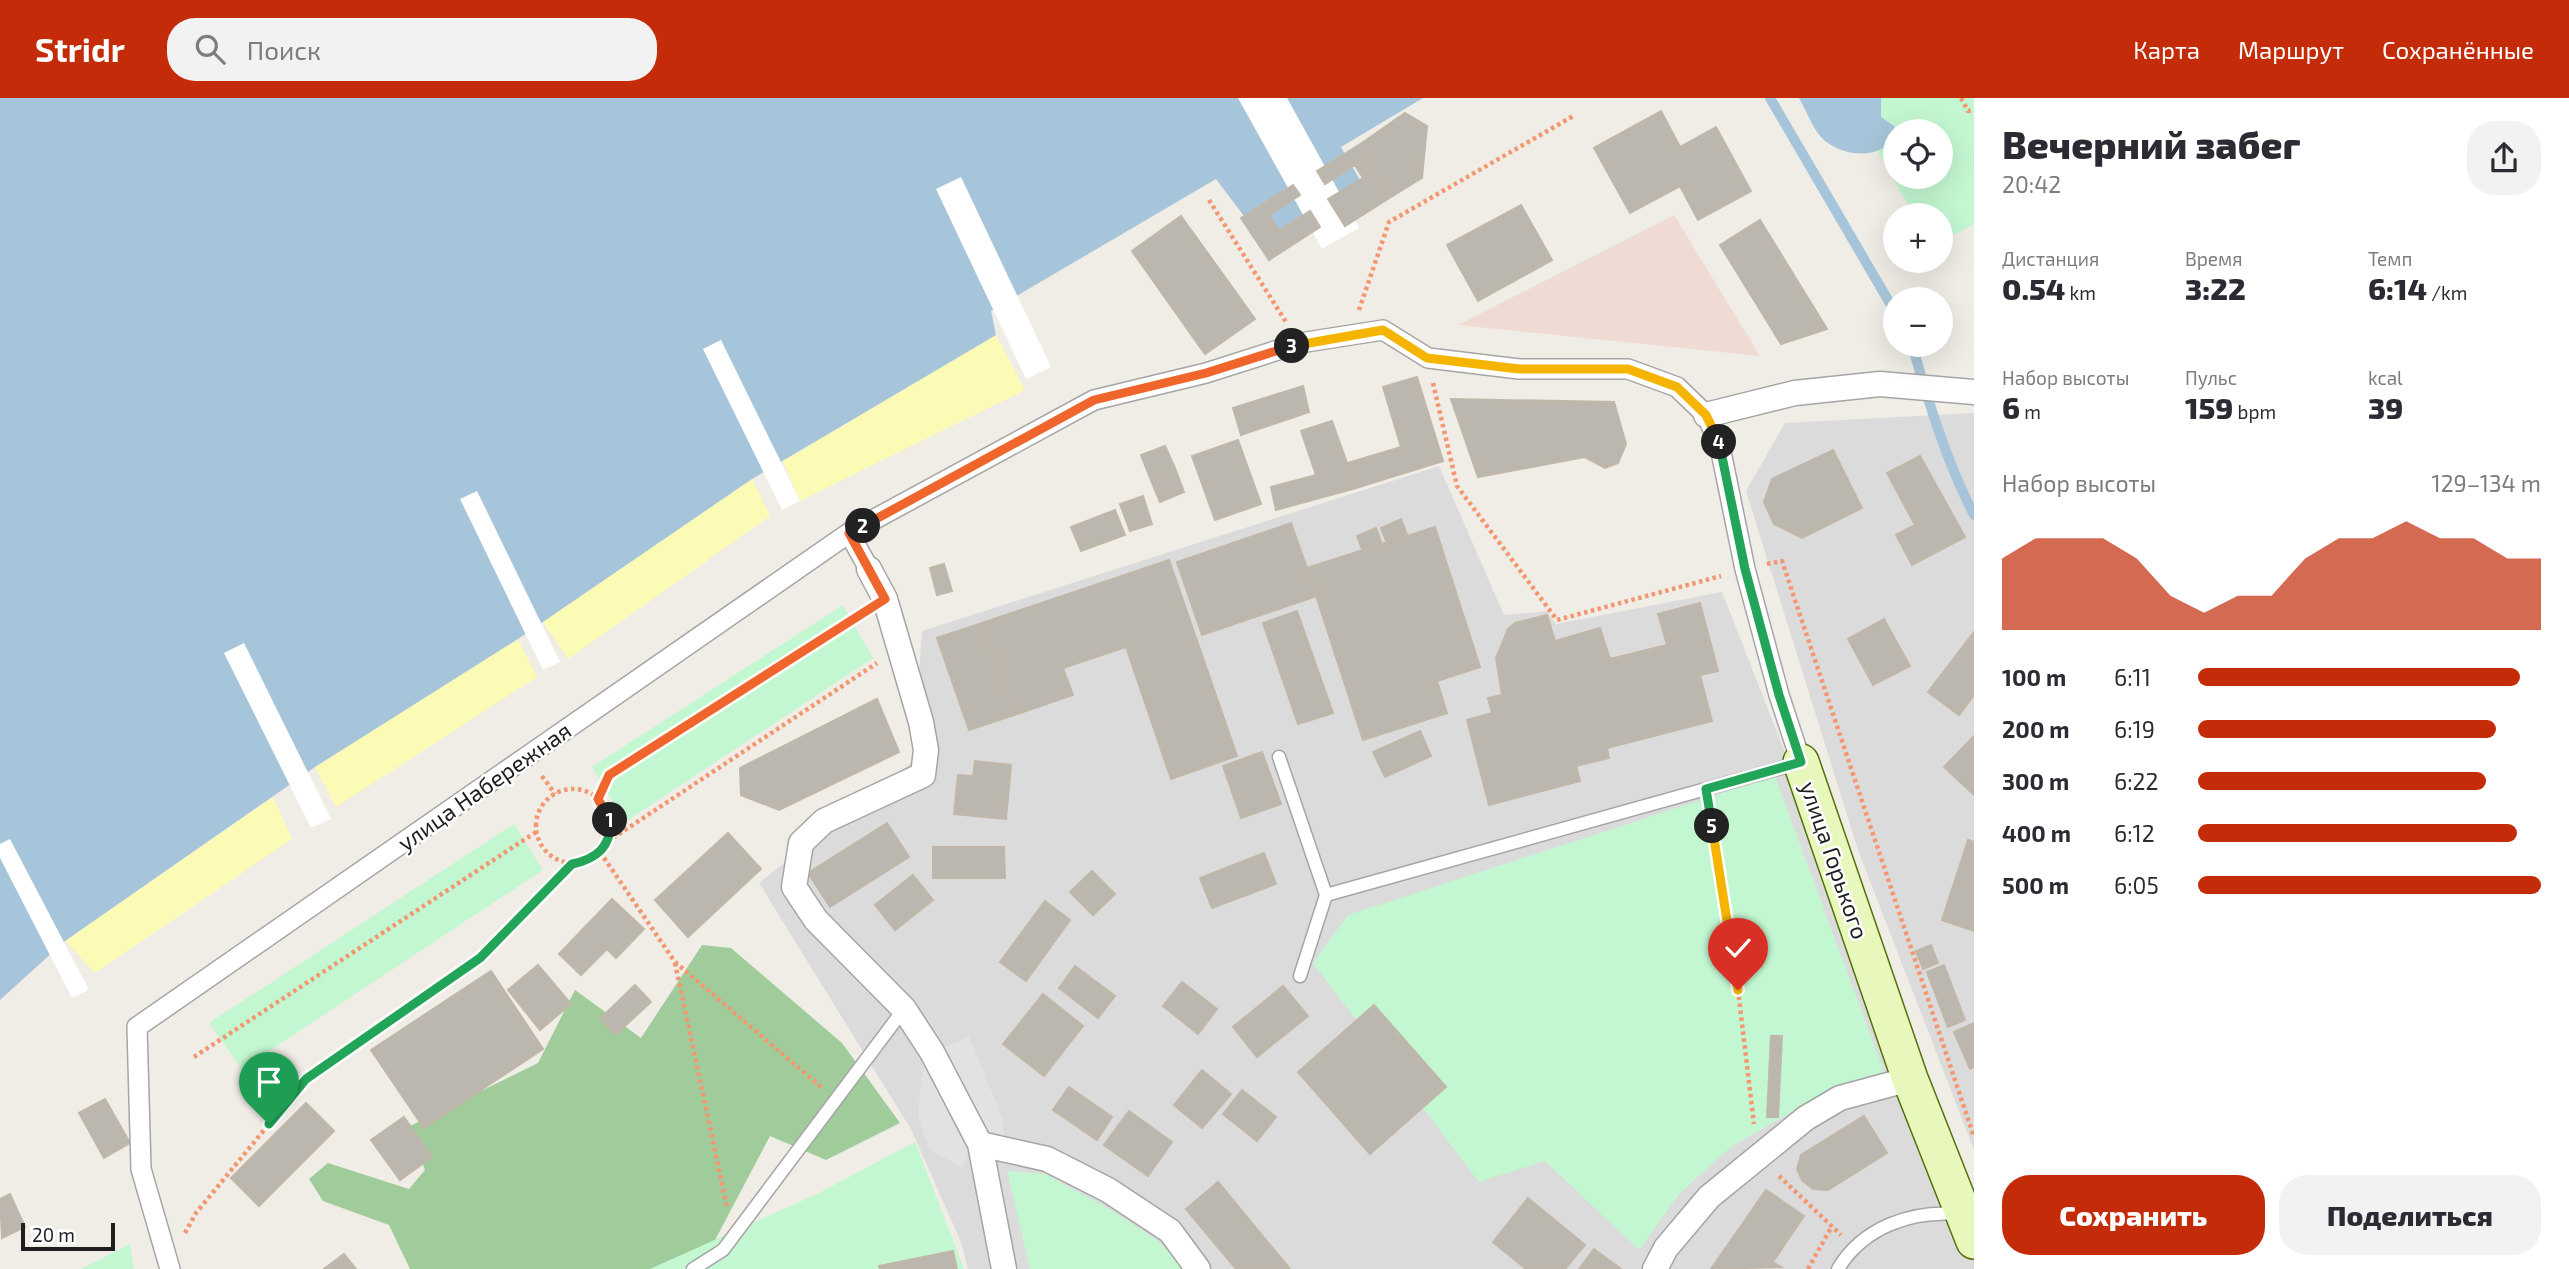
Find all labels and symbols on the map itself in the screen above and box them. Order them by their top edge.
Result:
pin: 3 [1274,328,1310,364]
pin: 4 [1702,424,1736,460]
pin: 2 [846,508,880,544]
street label: улица Набережная [392,716,577,857]
street label: улица Горького [1794,777,1875,943]
pin: 1 [592,802,628,838]
pin: 5 [1694,808,1730,844]
pin [1708,918,1768,990]
pin [239,1052,299,1124]
scale bar [21,1220,116,1252]

